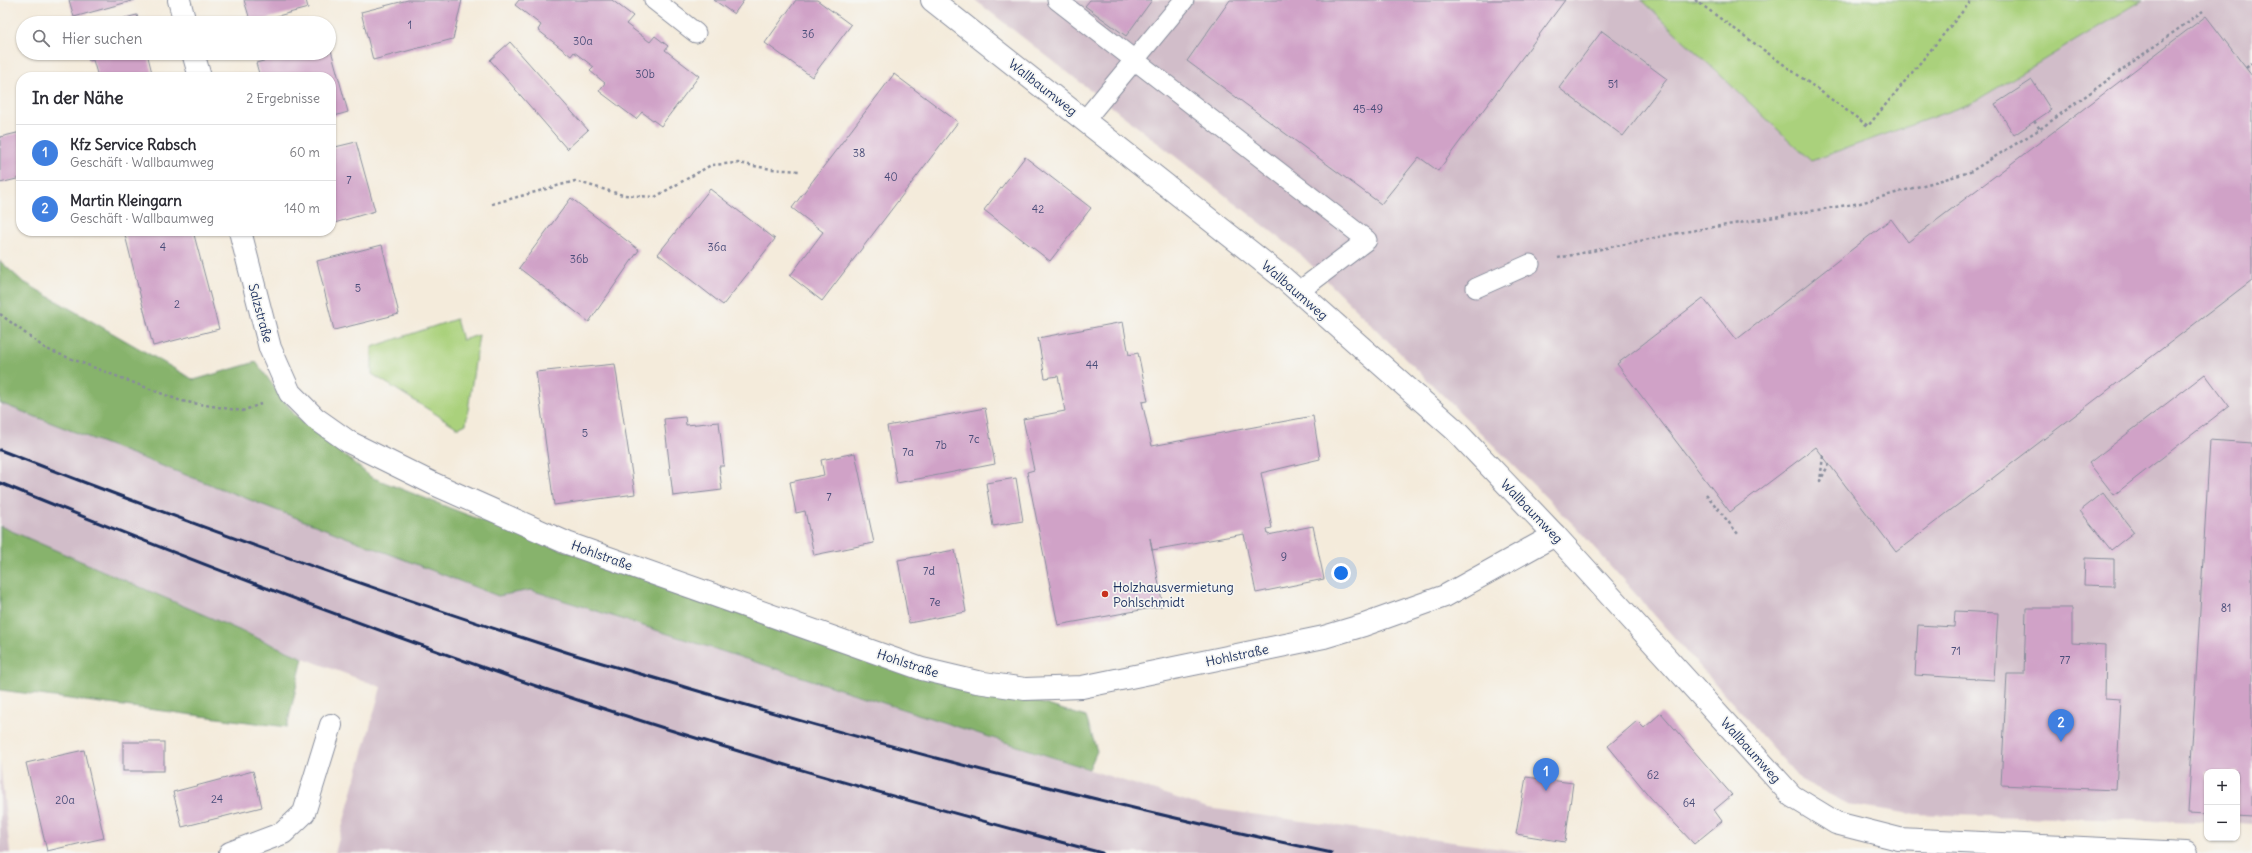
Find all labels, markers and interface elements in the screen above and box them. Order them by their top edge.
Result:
search box [16,16,336,60]
house number: 1 [408,18,412,32]
icon: search [30,27,52,49]
house number: 36 [802,27,814,41]
text: Hier suchen [62,29,142,48]
house number: 30a [573,34,593,48]
street label: Wallbaumweg [1005,55,1080,120]
house number: 30b [635,67,655,81]
house number: 51 [1608,77,1618,91]
text: In der Nähe [32,87,124,109]
text: 2 Ergebnisse [246,90,320,107]
house number: 45-49 [1353,102,1383,116]
text: Kfz Service Rabsch [70,135,196,154]
text: 1 [42,144,48,161]
text: 60 m [289,144,320,161]
house number: 38 [853,146,865,160]
text: Geschäft · Wallbaumweg [70,154,214,171]
house number: 40 [884,170,898,184]
house number: 7 [346,173,352,187]
text: Martin Kleingarn [70,191,182,210]
text: 2 [41,200,49,217]
text: 140 m [284,200,320,217]
house number: 42 [1032,202,1044,216]
text: Geschäft · Wallbaumweg [70,210,214,227]
house number: 4 [160,240,166,254]
house number: 36a [708,240,726,254]
house number: 36b [570,252,588,266]
street label: Wallbaumweg [1258,257,1331,324]
house number: 5 [355,281,361,295]
street label: Salzstraße [244,282,277,345]
house number: 2 [174,297,180,311]
house number: 44 [1086,358,1098,372]
house number: 5 [582,426,588,440]
house number: 7c [969,432,980,446]
house number: 7b [935,438,947,452]
house number: 7a [902,445,914,459]
street label: Wallbaumweg [1497,476,1566,547]
house number: 7 [826,490,832,504]
street label: Hohlstraße [569,537,635,574]
house number: 9 [1281,550,1287,564]
your location [1331,563,1351,583]
house number: 7d [923,564,935,578]
place label: Holzhausvermietung Pohlschmidt [1113,579,1234,611]
marker: Holzhausvermietung Pohlschmidt [1100,589,1110,599]
house number: 7e [930,595,941,609]
house number: 81 [2221,601,2231,615]
street label: Hohlstraße [1204,641,1270,670]
house number: 71 [1951,644,1961,658]
street label: Hohlstraße [875,646,941,681]
house number: 77 [2060,653,2071,667]
pin: 2 [2048,709,2074,742]
street label: Wallbaumweg [1717,714,1785,787]
pin: 1 [1533,758,1559,791]
house number: 62 [1647,768,1659,782]
map controls [2204,769,2240,841]
button: + [2204,769,2240,805]
house number: 24 [211,792,223,806]
house number: 20a [55,793,75,807]
house number: 64 [1683,796,1695,810]
button: − [2204,805,2240,841]

